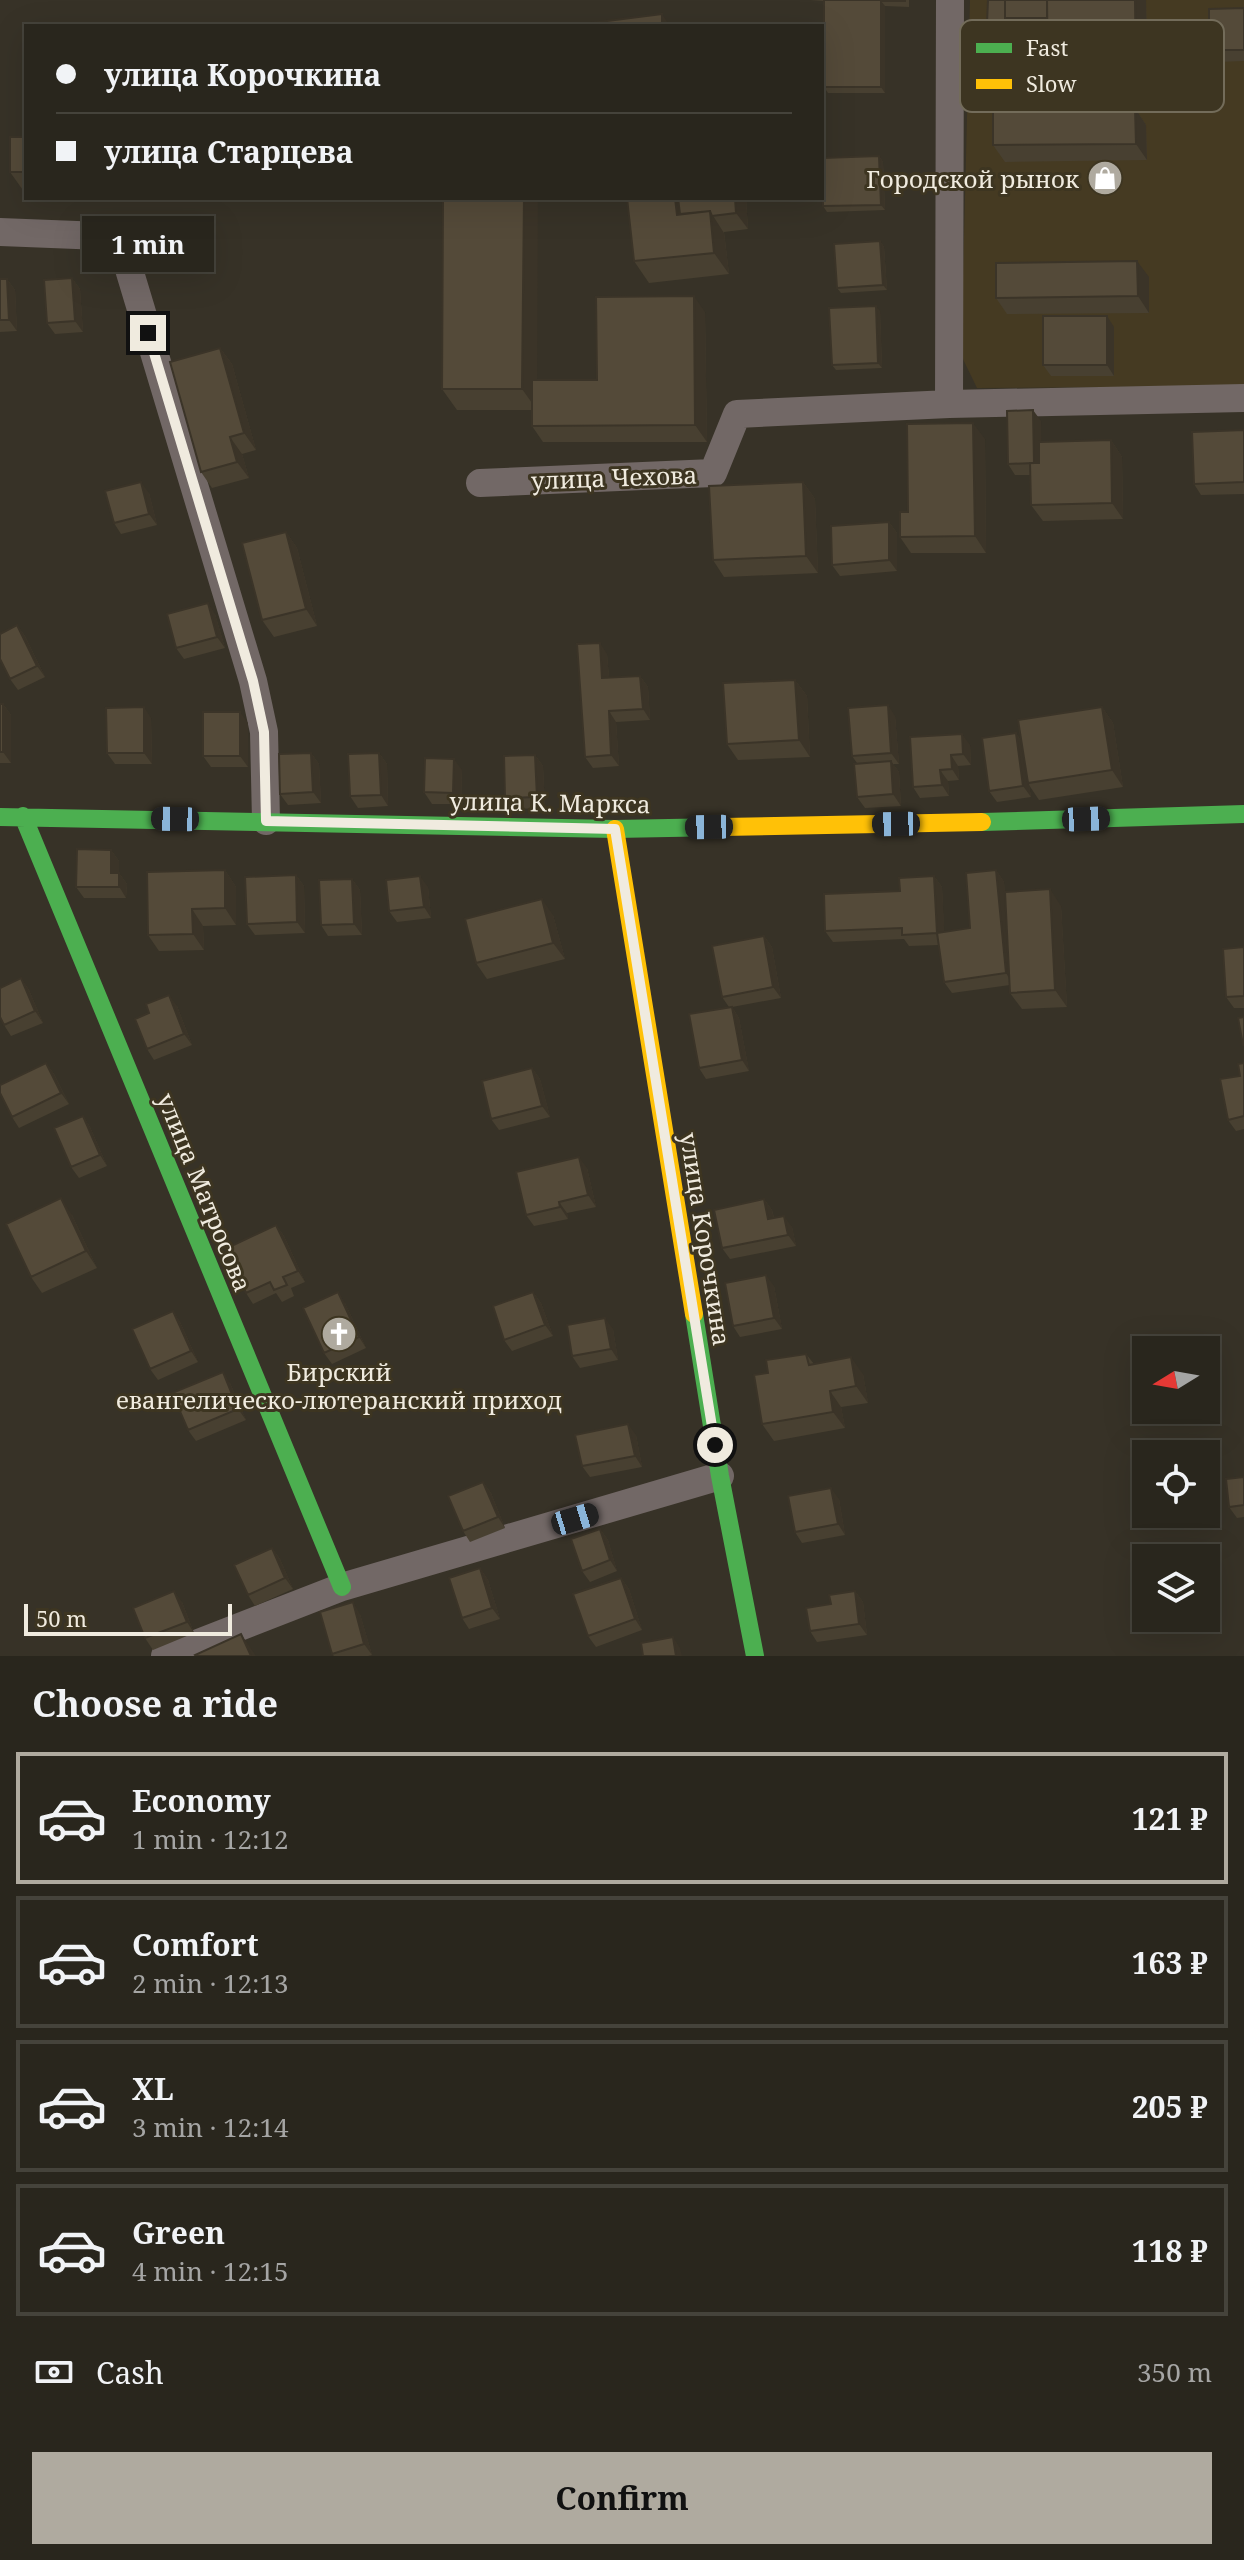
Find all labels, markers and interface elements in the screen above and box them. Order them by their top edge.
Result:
legend [960,20,1224,112]
text: Fast [1026,32,1068,62]
text: улица Корочкина [104,54,381,95]
text: Slow [1026,68,1076,98]
text: улица Старцева [104,131,353,172]
shop icon: Городской рынок [1086,159,1124,197]
place label: Городской рынок [866,162,1080,195]
callout: 1 min [82,217,214,273]
text: 1 min [111,226,185,262]
route end [130,315,166,351]
street label: улица Чехова [530,458,698,496]
street label: улица К. Маркса [449,784,651,820]
car [1062,806,1110,832]
car [151,807,199,831]
car [872,812,920,836]
car [685,815,733,839]
street label: улица Матросова [150,1088,260,1296]
street label: улица Корочкина [673,1130,739,1348]
church icon: Бирский евангелическо-лютеранский приход [320,1315,358,1353]
north arrow [1132,1336,1220,1424]
map controls [1132,1336,1220,1632]
place label: Бирский евангелическо-лютеранский приход [116,1355,562,1416]
route start [697,1427,733,1463]
button: locate [1132,1440,1220,1528]
car [549,1501,601,1537]
button: layers [1132,1544,1220,1632]
scale bar [24,1600,232,1636]
text: 50 m [36,1603,87,1633]
text: Choose a ride [32,1679,278,1728]
text: Economy [132,1780,271,1821]
icon: car [36,1782,108,1854]
text: 121 ₽ [1132,1798,1208,1839]
text: 1 min · 12:12 [132,1821,289,1857]
text: Comfort [132,1924,259,1965]
icon: car [36,1926,108,1998]
text: 163 ₽ [1132,1942,1208,1983]
text: 2 min · 12:13 [132,1965,289,2001]
text: XL [132,2068,174,2109]
icon: car [36,2070,108,2142]
text: 205 ₽ [1132,2086,1208,2127]
text: 3 min · 12:14 [132,2109,289,2145]
text: Green [132,2212,225,2253]
icon: car [36,2214,108,2286]
text: 118 ₽ [1132,2230,1208,2271]
text: 4 min · 12:15 [132,2253,289,2289]
icon: cash [32,2350,76,2394]
text: Cash [96,2352,164,2393]
text: 350 m [1137,2354,1212,2390]
button: Confirm [32,2452,1212,2544]

